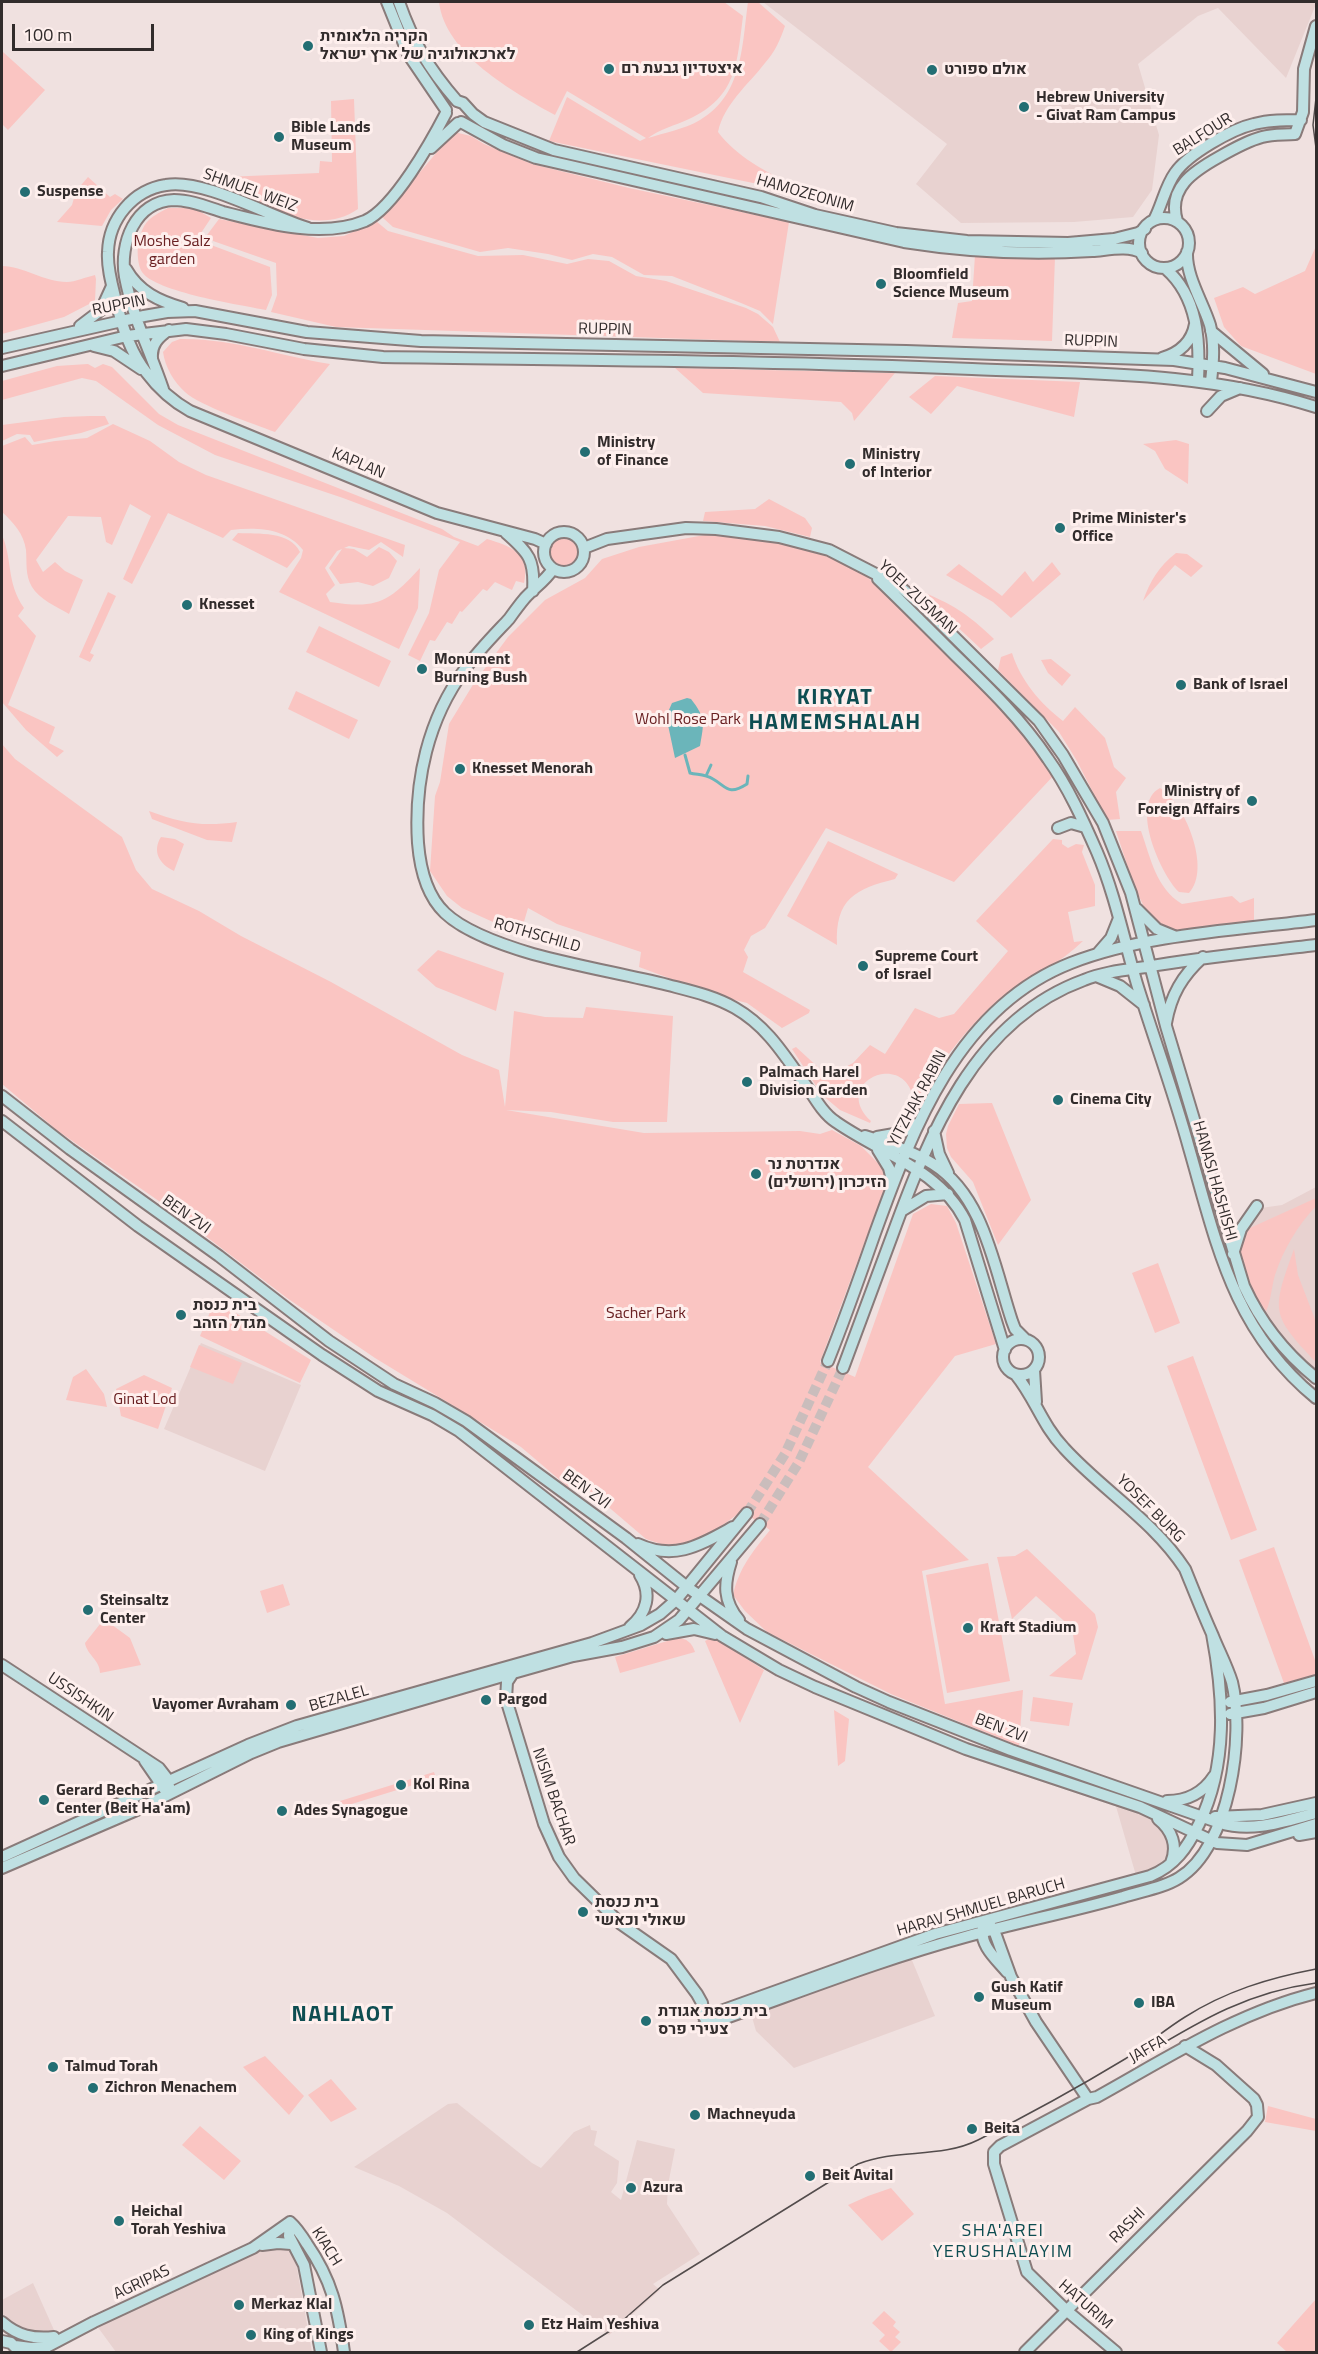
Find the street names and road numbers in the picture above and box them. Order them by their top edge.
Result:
street label: BALFOUR [1170,109,1236,161]
street label: SHMUEL WEIZ [200,165,300,217]
street label: HAMOZEONIM [754,171,856,217]
street label: RUPPIN [91,291,147,321]
street label: RUPPIN [578,320,632,340]
street label: RUPPIN [1064,331,1118,353]
street label: KAPLAN [328,444,388,484]
street label: YOEL ZUSMAN [874,557,960,639]
street label: ROTHSCHILD [491,914,583,958]
street label: YITZHAK RABIN [885,1048,951,1150]
street label: HANASI HASHISHI [1188,1119,1240,1243]
street label: BEN ZVI [158,1191,214,1239]
street label: BEN ZVI [558,1466,614,1514]
street label: YOSEF BURG [1112,1471,1188,1547]
street label: USSISHKIN [44,1669,116,1727]
street label: BEZALEL [307,1681,371,1717]
street label: BEN ZVI [972,1710,1030,1748]
street label: NISIM BACHAR [527,1746,579,1848]
street label: HARAV SHMUEL BARUCH [895,1875,1067,1941]
street label: JAFFA [1126,2032,1170,2068]
street label: RASHI [1106,2204,1150,2248]
street label: KIACH [307,2224,345,2270]
street label: AGRIPAS [111,2262,173,2304]
street label: HATURIM [1054,2276,1116,2334]

